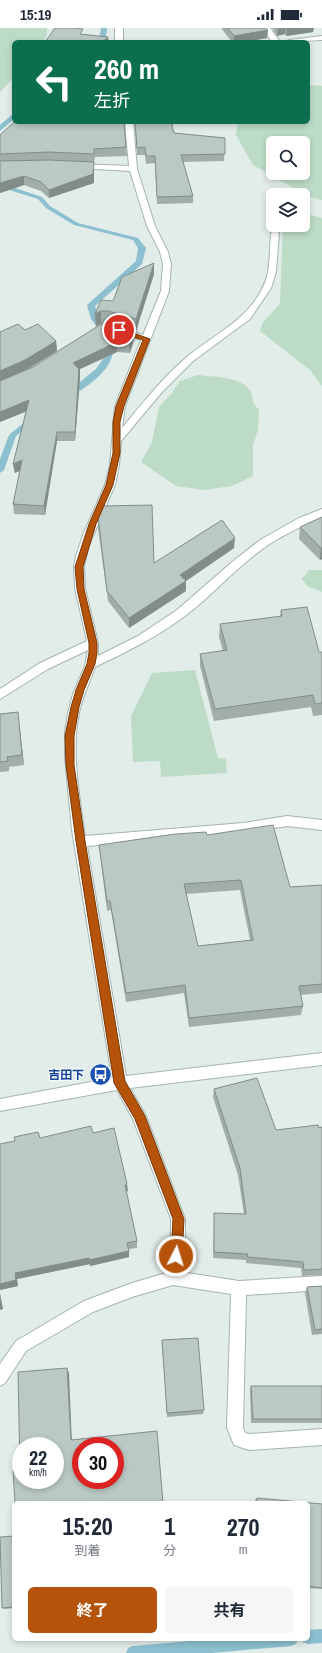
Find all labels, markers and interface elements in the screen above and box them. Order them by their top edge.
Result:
text: 15:19 [20,4,51,25]
text: 260 m [94,50,159,88]
icon: left [28,56,80,108]
text: 左折 [94,88,130,113]
map controls [266,136,310,232]
button: search [266,136,310,180]
button: layers [266,188,310,232]
pin [102,313,136,347]
icon: arrive [108,319,130,341]
bus stop icon: 吉田下 [87,1062,113,1088]
place label: 吉田下 [48,1067,84,1083]
position arrow [155,1235,197,1277]
speed limit sign: 30 [72,1437,124,1489]
text: 22 [29,1444,47,1471]
text: km/h [29,1466,47,1479]
text: 15:20 [62,1510,113,1542]
text: 1 [164,1510,175,1542]
text: 270 [227,1511,260,1543]
text: m [239,1541,248,1558]
text: 到着 [75,1542,101,1559]
text: 分 [163,1542,176,1559]
button: 終了 [28,1587,157,1633]
button: 共有 [165,1587,294,1633]

